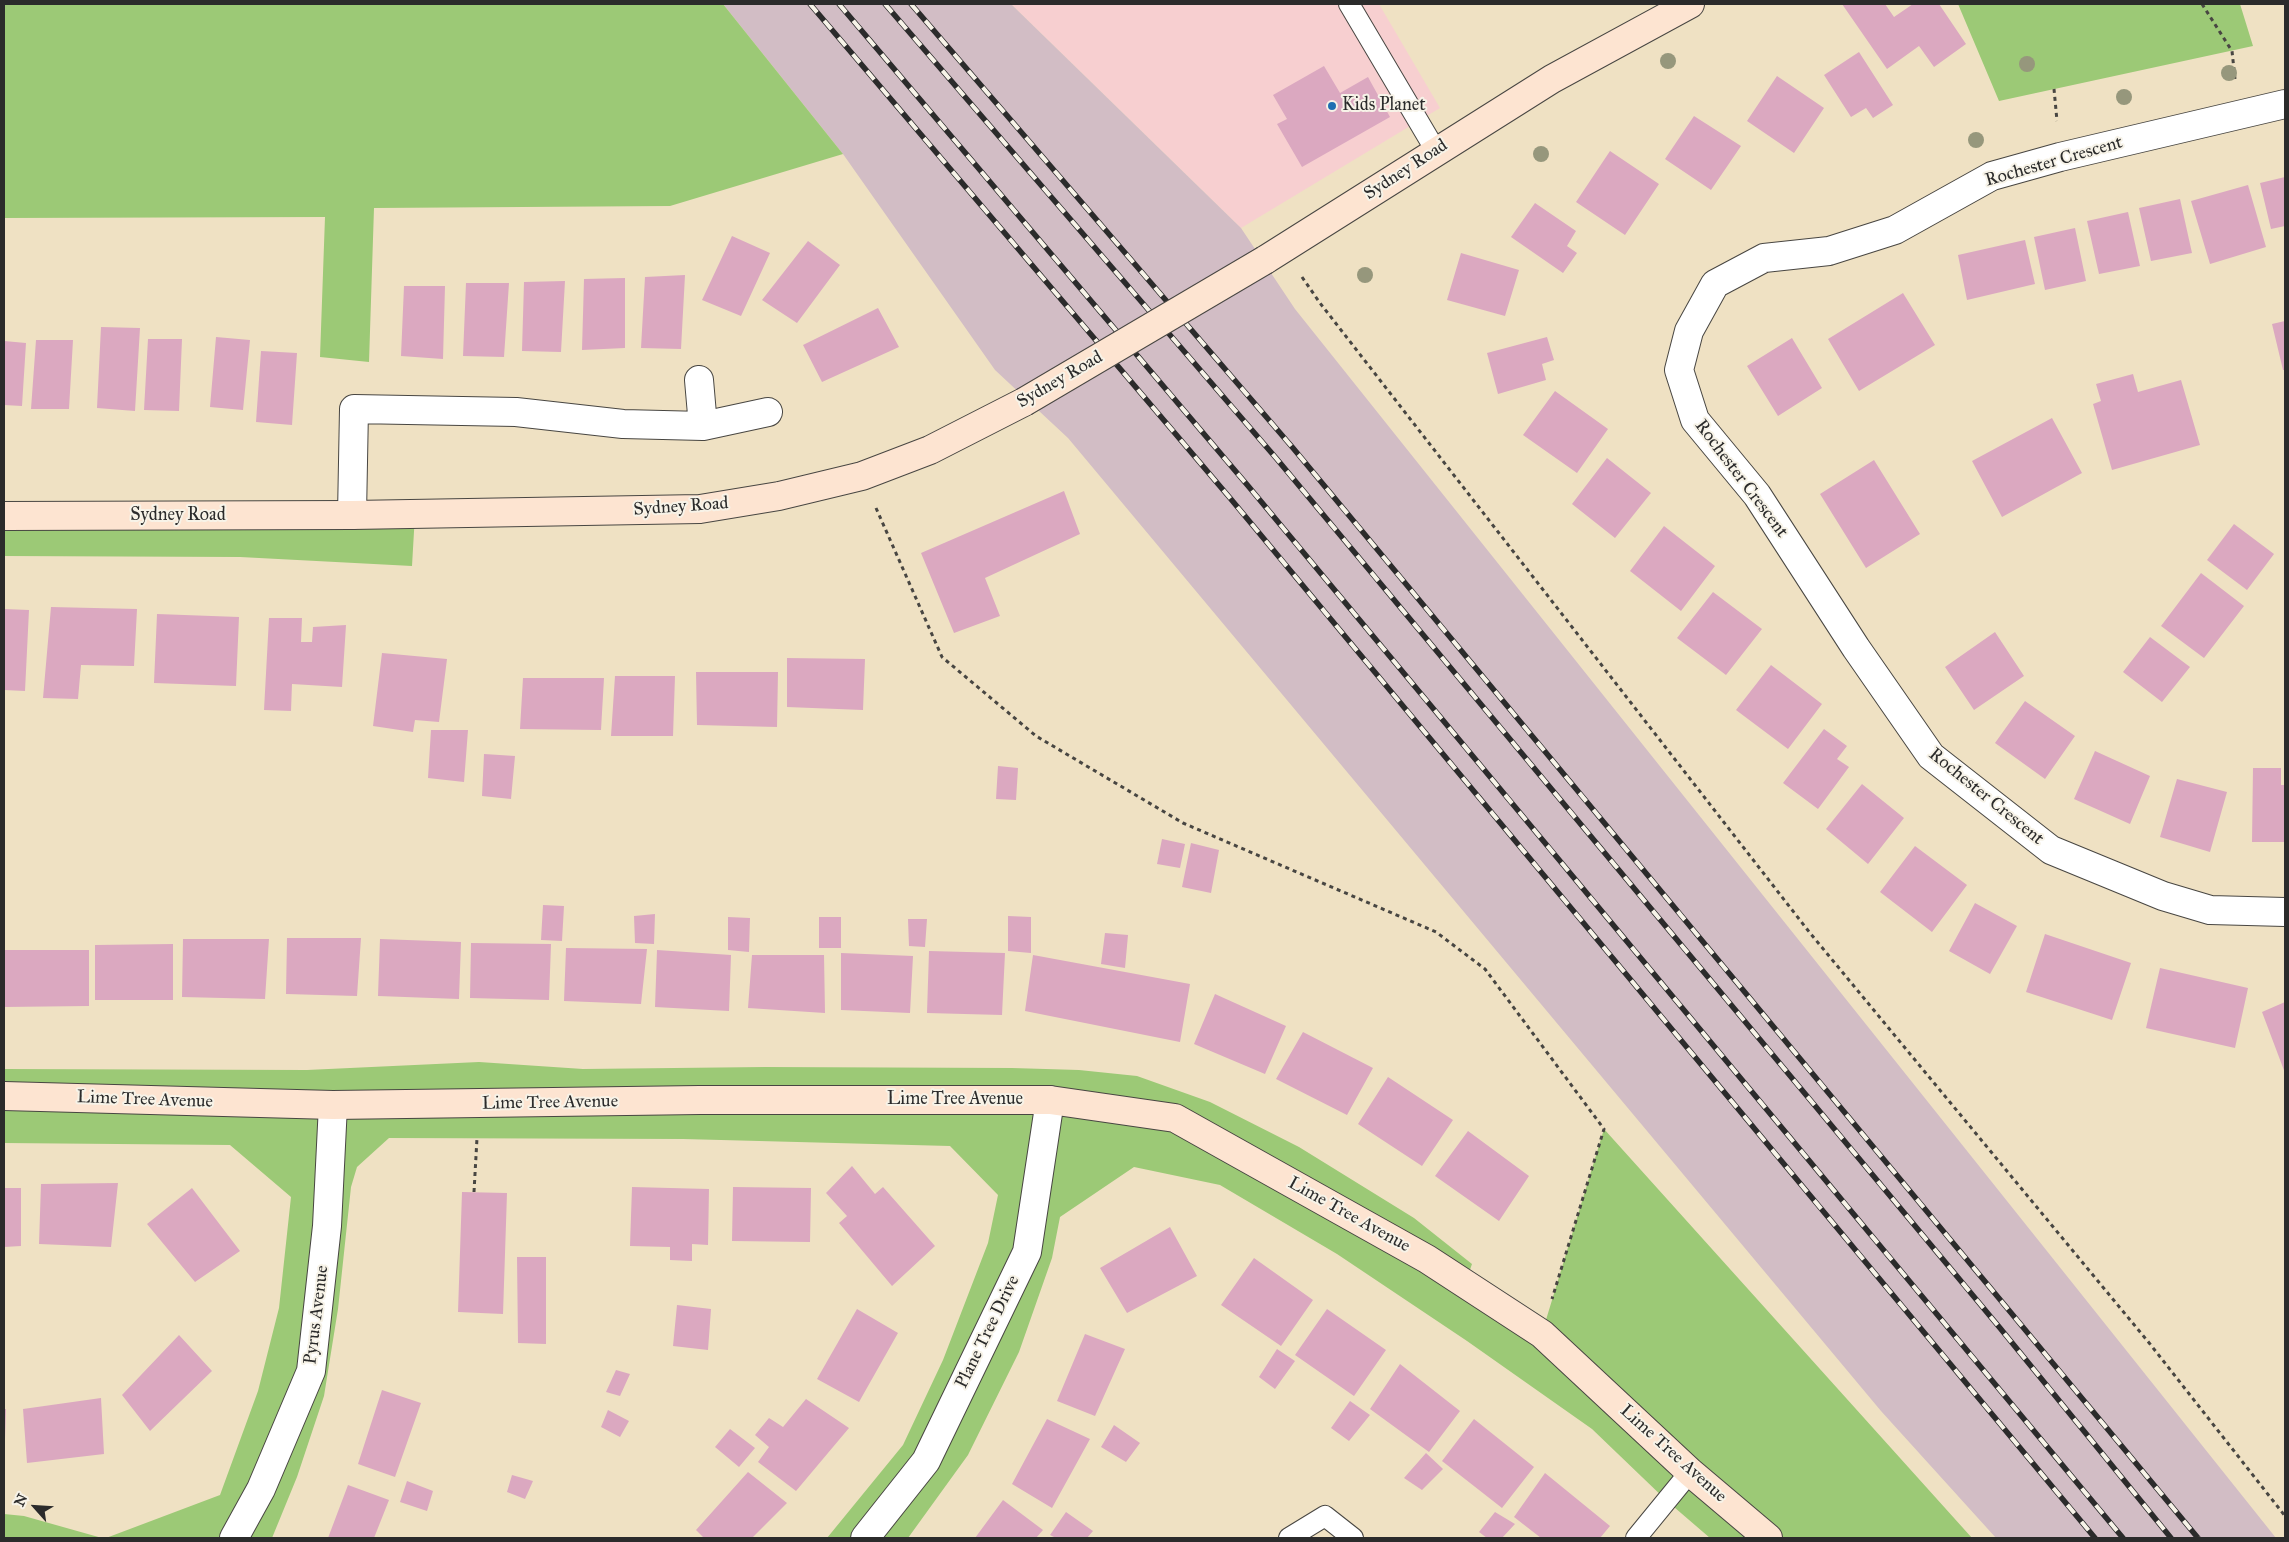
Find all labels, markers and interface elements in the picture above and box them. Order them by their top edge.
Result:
place label: Kids Planet [1342,95,1426,117]
marker: Kids Planet [1326,100,1338,112]
street label: Rochester Crescent [1983,132,2125,192]
street label: Sydney Road [1360,135,1452,205]
street label: Sydney Road [1013,347,1107,413]
street label: Rochester Crescent [1690,416,1792,542]
street label: Sydney Road [633,493,729,521]
street label: Sydney Road [130,505,226,527]
street label: Rochester Crescent [1924,744,2048,850]
street label: Lime Tree Avenue [77,1087,213,1113]
street label: Lime Tree Avenue [887,1089,1023,1111]
street label: Lime Tree Avenue [482,1091,618,1115]
street label: Lime Tree Avenue [1284,1173,1414,1257]
street label: Pyrus Avenue [300,1264,334,1366]
street label: Plane Tree Drive [951,1272,1025,1392]
street label: Lime Tree Avenue [1615,1400,1731,1508]
north arrow [10,1482,60,1532]
text: N [11,1491,31,1509]

